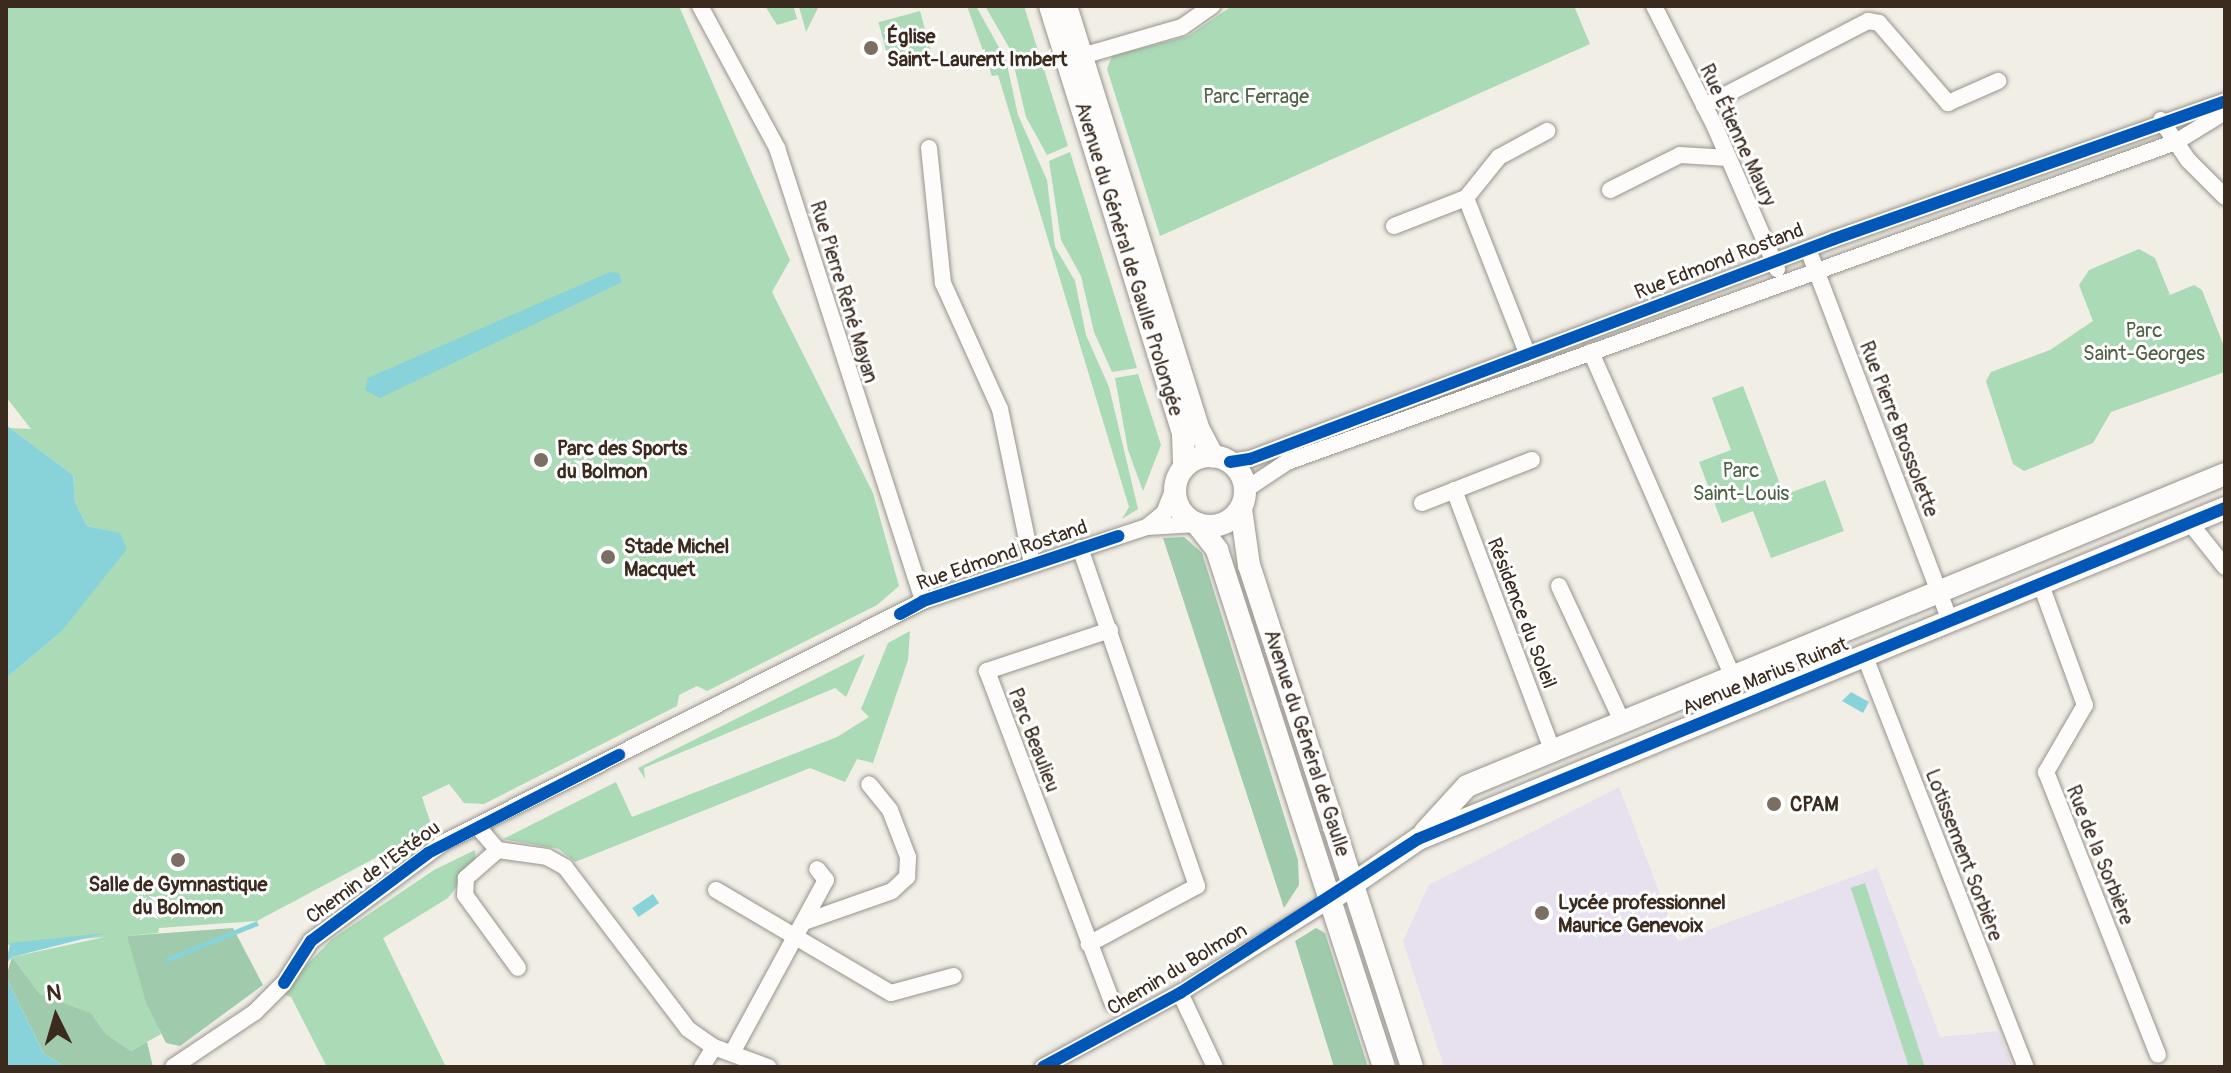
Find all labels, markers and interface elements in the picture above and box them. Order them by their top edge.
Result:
place label: Église Saint-Laurent Imbert [887,24,1067,71]
marker: Église Saint-Laurent Imbert [862,39,880,57]
street label: Rue Étienne Maury [1695,60,1781,210]
park label: Parc Ferrage [1203,84,1309,108]
street label: Avenue du Général de Gaulle Prolongée [1070,99,1188,419]
street label: Rue Pierre Réné Mayan [805,198,883,386]
street label: Rue Edmond Rostand [1631,218,1807,304]
park label: Parc Saint-Georges [2083,319,2205,366]
street label: Rue Pierre Brossolette [1854,338,1944,520]
place label: Parc des Sports du Bolmon [557,436,687,483]
marker: Parc des Sports du Bolmon [532,451,550,469]
park label: Parc Saint-Louis [1693,458,1789,505]
street label: Rue Edmond Rostand [913,515,1091,595]
place label: Stade Michel Macquet [624,534,729,581]
street label: Résidence du Soleil [1482,534,1562,692]
marker: Stade Michel Macquet [599,548,617,566]
street label: Avenue du Général de Gaulle [1259,626,1355,860]
street label: Avenue Marius Ruinat [1679,632,1851,720]
street label: Parc Beaulieu [1003,685,1065,795]
street label: Lotissement Sorbière [1920,766,2008,944]
street label: Rue de la Sorbière [2061,782,2139,928]
place label: CPAM [1790,792,1839,816]
marker: CPAM [1765,795,1783,813]
street label: Chemin de l'Estéou [301,815,445,929]
marker: Salle de Gymnastique du Bolmon [169,851,187,869]
place label: Salle de Gymnastique du Bolmon [89,872,267,919]
place label: Lycée professionnel Maurice Genevoix [1558,890,1726,937]
marker: Lycée professionnel Maurice Genevoix [1533,904,1551,922]
street label: Chemin du Bolmon [1103,918,1251,1020]
north arrow [16,977,96,1057]
text: N [45,978,63,1008]

